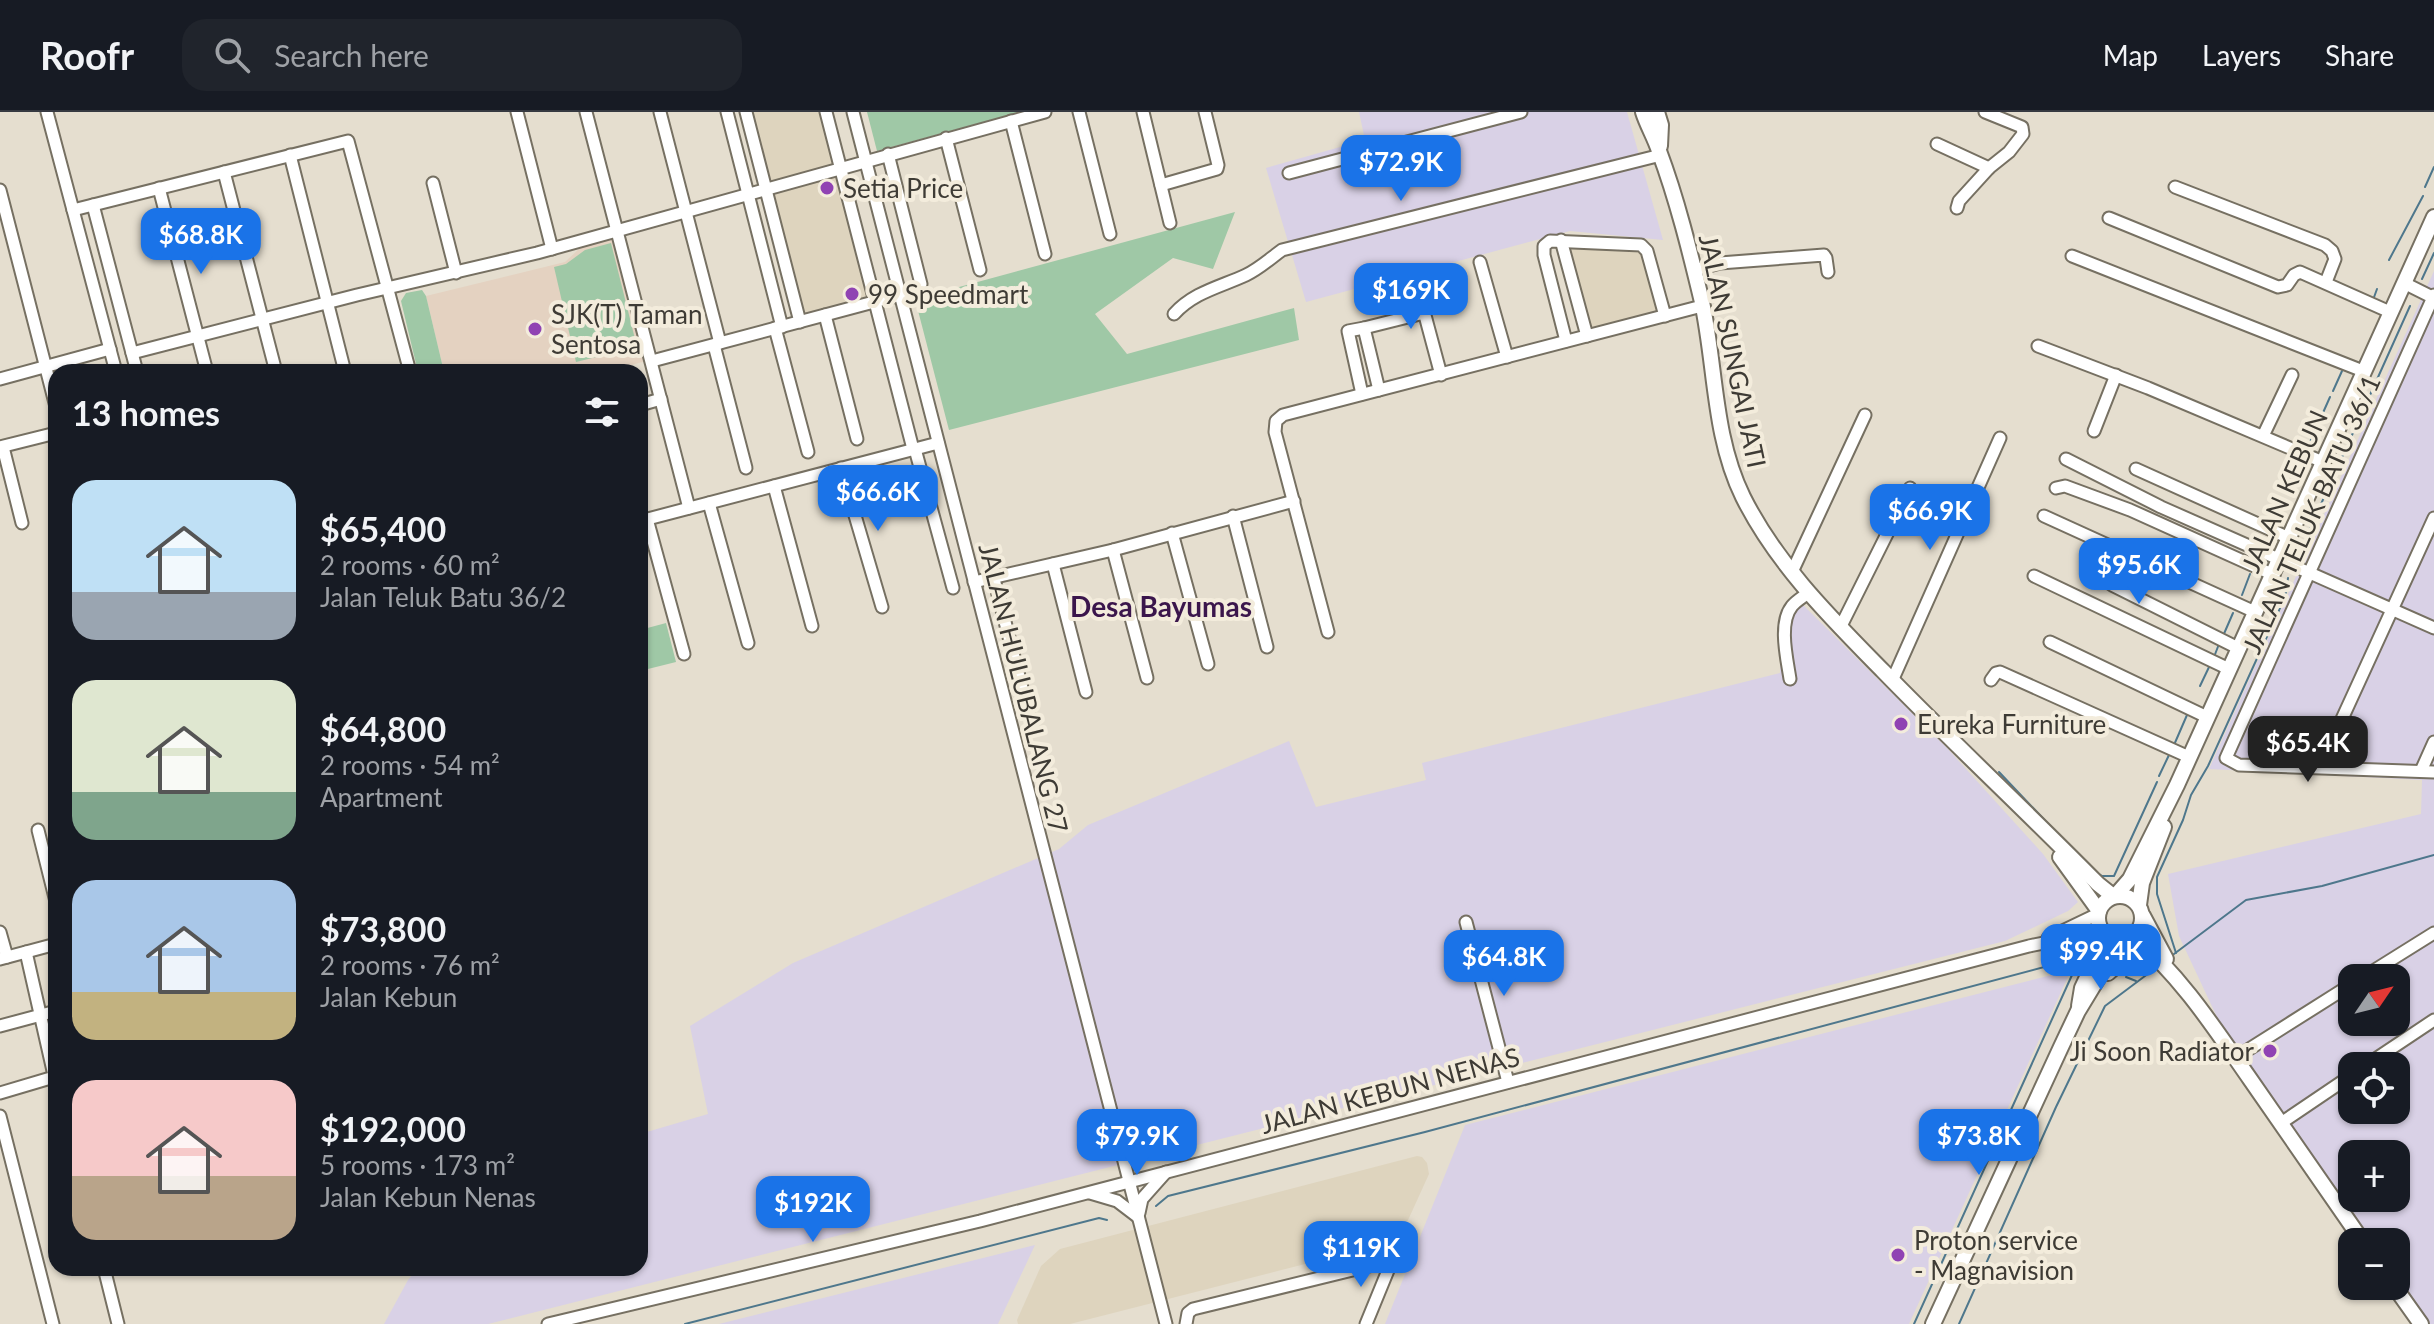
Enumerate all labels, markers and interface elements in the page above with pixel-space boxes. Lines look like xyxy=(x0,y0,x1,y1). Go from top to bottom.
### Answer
search box xyxy=(182,19,742,91)
text: Roofr xyxy=(40,32,134,78)
icon: search xyxy=(210,33,254,77)
text: Search here xyxy=(274,37,429,73)
text: Map xyxy=(2103,38,2158,72)
text: Layers xyxy=(2202,38,2281,72)
text: Share xyxy=(2325,38,2394,72)
pin: $72.9K xyxy=(1336,135,1466,203)
text: $72.9K xyxy=(1359,145,1443,177)
place label: Setia Price xyxy=(843,172,963,204)
marker: Setia Price xyxy=(818,179,836,197)
pin: $68.8K xyxy=(136,208,266,276)
text: $68.8K xyxy=(159,218,243,250)
street label: JALAN SUNGAI JATI xyxy=(1693,231,1773,471)
pin: $169K xyxy=(1355,263,1467,331)
text: $169K xyxy=(1372,273,1450,305)
place label: 99 Speedmart xyxy=(868,278,1029,310)
marker: 99 Speedmart xyxy=(843,285,861,303)
place label: SJK(T) Taman Sentosa xyxy=(551,298,703,360)
marker: SJK(T) Taman Sentosa xyxy=(526,320,544,338)
street label: JALAN TELUK BATU 36/1 xyxy=(2235,370,2387,658)
icon: filters xyxy=(580,390,624,434)
text: 13 homes xyxy=(72,392,220,433)
street label: JALAN KEBUN xyxy=(2234,405,2334,577)
pin: $66.6K xyxy=(813,465,943,533)
text: $66.6K xyxy=(836,475,920,507)
pin: $66.9K xyxy=(1865,484,1995,552)
text: $66.9K xyxy=(1888,494,1972,526)
text: $65,400 xyxy=(320,508,446,549)
icon: home xyxy=(136,512,232,608)
pin: $95.6K xyxy=(2074,538,2204,606)
street label: JALAN HULUBALANG 27 xyxy=(973,540,1075,836)
text: $95.6K xyxy=(2097,548,2181,580)
text: 2 rooms · 60 m² xyxy=(320,549,500,581)
text: Jalan Teluk Batu 36/2 xyxy=(320,581,566,613)
district label: Desa Bayumas xyxy=(1070,589,1252,623)
text: $64,800 xyxy=(320,708,446,749)
place label: Eureka Furniture xyxy=(1917,708,2106,740)
icon: home xyxy=(136,712,232,808)
marker: Eureka Furniture xyxy=(1892,715,1910,733)
pin: $65.4K xyxy=(2243,716,2373,784)
text: $65.4K xyxy=(2266,726,2350,758)
text: 2 rooms · 54 m² xyxy=(320,749,500,781)
text: Apartment xyxy=(320,781,443,813)
text: $73,800 xyxy=(320,908,446,949)
icon: home xyxy=(136,912,232,1008)
pin: $99.4K xyxy=(2036,924,2166,992)
pin: $64.8K xyxy=(1439,930,1569,998)
text: $99.4K xyxy=(2059,934,2143,966)
text: $64.8K xyxy=(1462,940,1546,972)
text: 2 rooms · 76 m² xyxy=(320,949,500,981)
north arrow xyxy=(2338,964,2410,1036)
map controls xyxy=(2338,964,2410,1300)
text: Jalan Kebun xyxy=(320,981,457,1013)
place label: Ji Soon Radiator xyxy=(2070,1035,2255,1067)
street label: JALAN KEBUN NENAS xyxy=(1257,1040,1523,1140)
marker: Ji Soon Radiator xyxy=(2261,1042,2279,1060)
button: locate xyxy=(2338,1052,2410,1124)
text: $192,000 xyxy=(320,1108,466,1149)
pin: $79.9K xyxy=(1072,1109,1202,1177)
pin: $73.8K xyxy=(1914,1109,2044,1177)
icon: home xyxy=(136,1112,232,1208)
text: $79.9K xyxy=(1095,1119,1179,1151)
text: $73.8K xyxy=(1937,1119,2021,1151)
button: + xyxy=(2338,1140,2410,1212)
text: 5 rooms · 173 m² xyxy=(320,1149,515,1181)
pin: $192K xyxy=(757,1176,869,1244)
text: Jalan Kebun Nenas xyxy=(320,1181,536,1213)
text: $192K xyxy=(774,1186,852,1218)
pin: $119K xyxy=(1305,1221,1417,1289)
place label: Proton service - Magnavision xyxy=(1914,1224,2078,1286)
button: − xyxy=(2338,1228,2410,1300)
text: $119K xyxy=(1322,1231,1400,1263)
marker: Proton service - Magnavision xyxy=(1889,1246,1907,1264)

